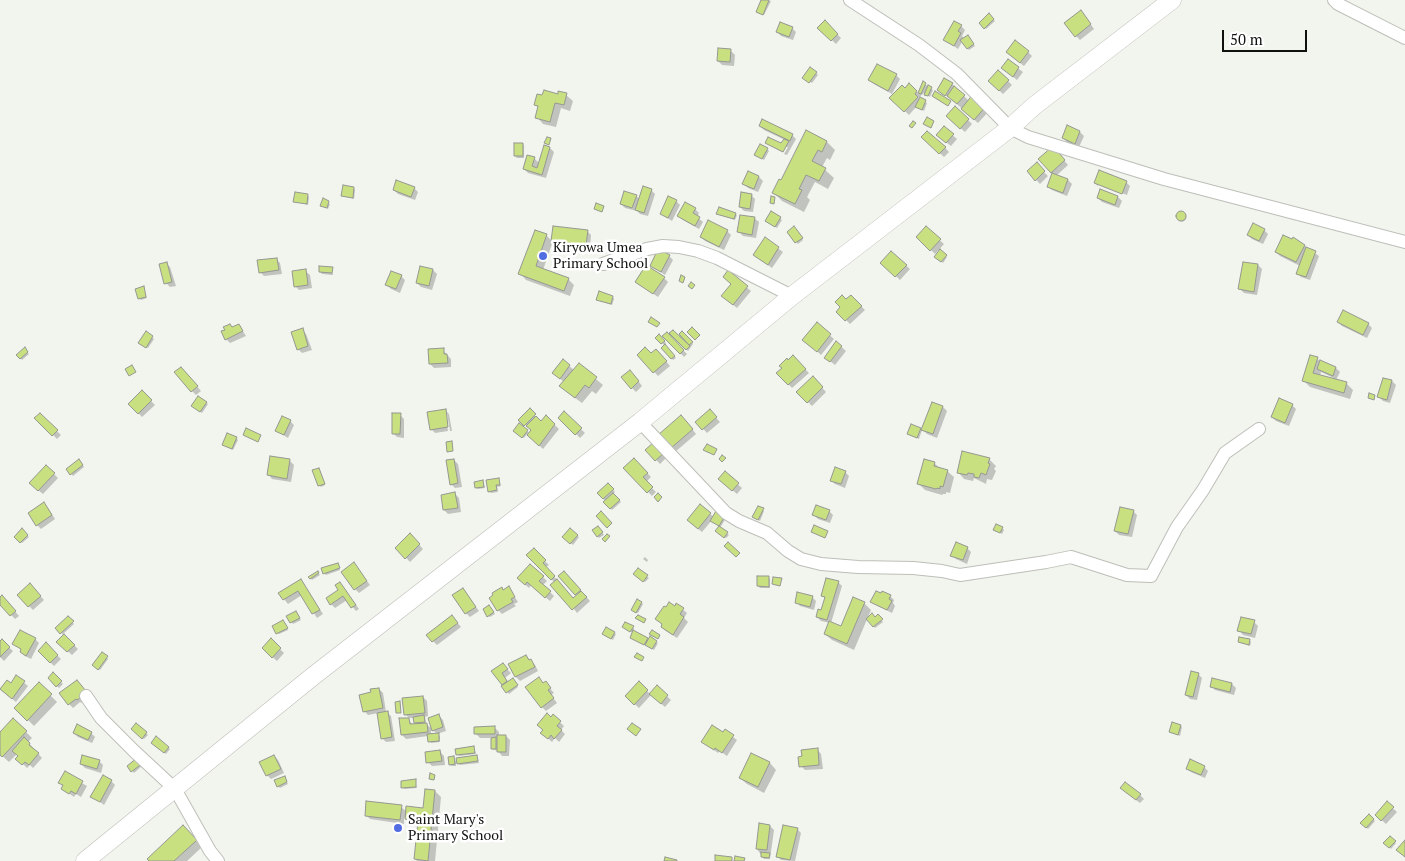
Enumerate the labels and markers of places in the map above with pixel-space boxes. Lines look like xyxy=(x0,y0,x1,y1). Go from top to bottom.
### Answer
place label: Kiryowa Umea Primary School xyxy=(553,240,648,272)
marker: Kiryowa Umea Primary School xyxy=(537,250,549,262)
place label: Saint Mary's Primary School xyxy=(408,812,503,844)
marker: Saint Mary's Primary School xyxy=(392,822,404,834)

